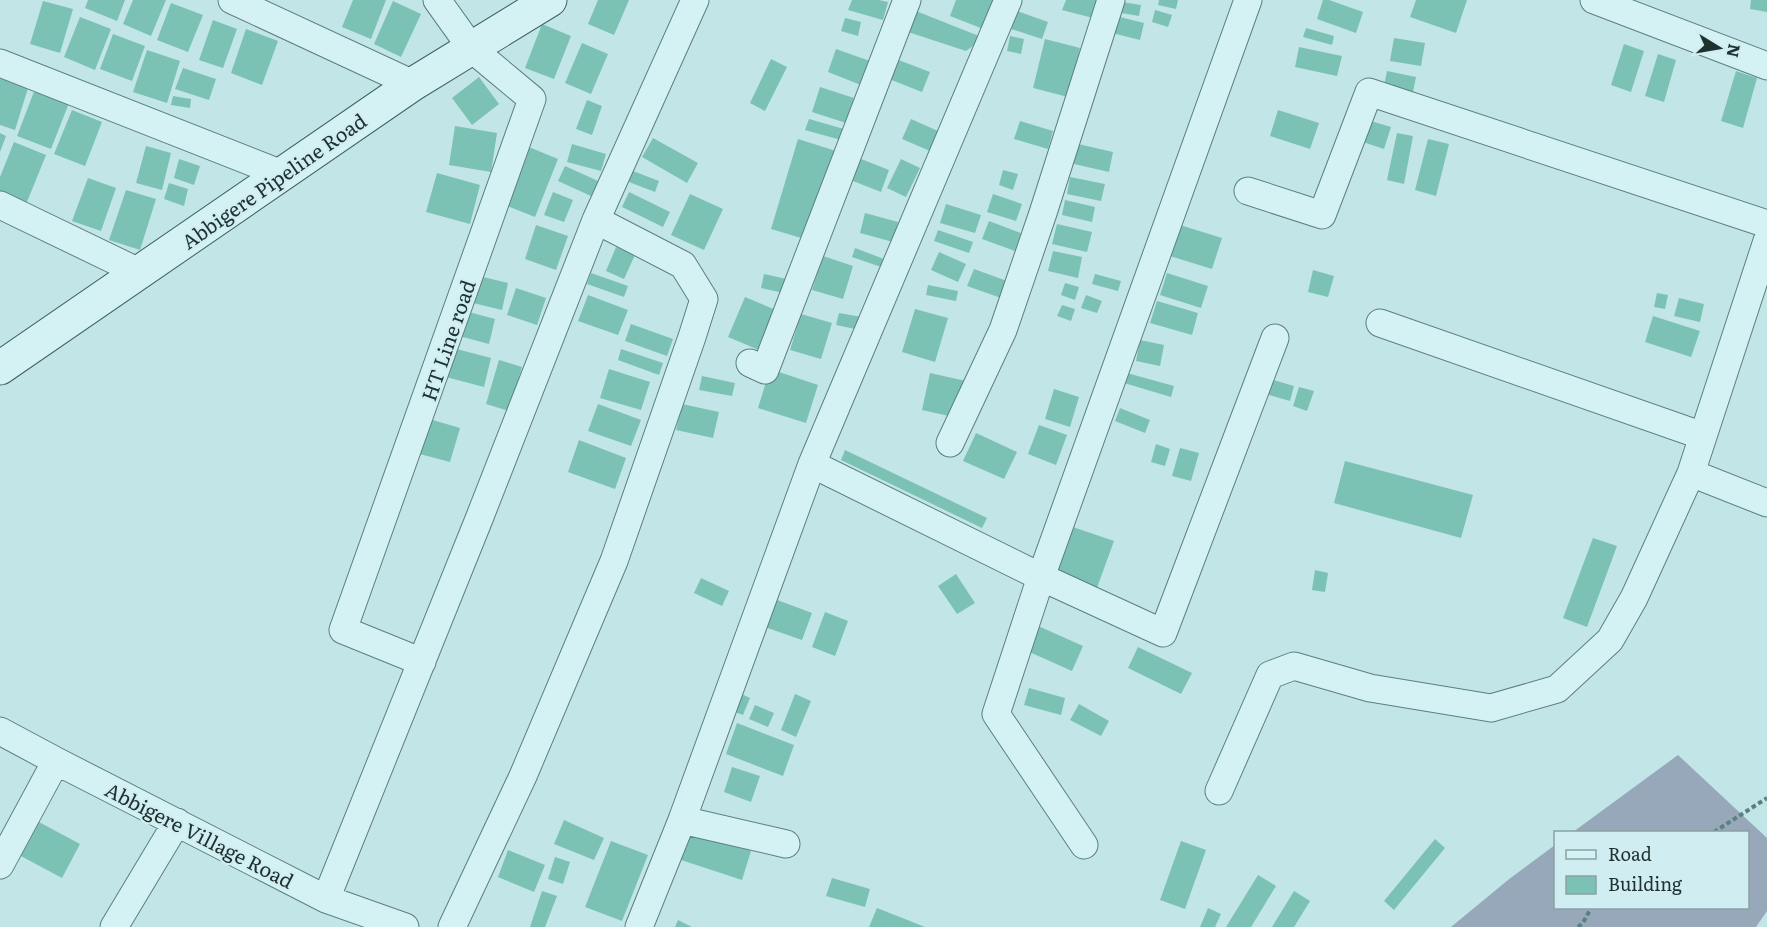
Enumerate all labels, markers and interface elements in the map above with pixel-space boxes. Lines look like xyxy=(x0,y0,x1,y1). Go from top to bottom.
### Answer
north arrow xyxy=(1689,18,1749,78)
text: N xyxy=(1722,42,1748,60)
street label: Abbigere Pipeline Road xyxy=(174,105,372,255)
street label: HT Line road xyxy=(412,275,482,405)
street label: Abbigere Village Road xyxy=(100,773,300,895)
legend xyxy=(1554,831,1749,909)
text: Road xyxy=(1608,840,1652,867)
text: Building xyxy=(1608,870,1683,897)

